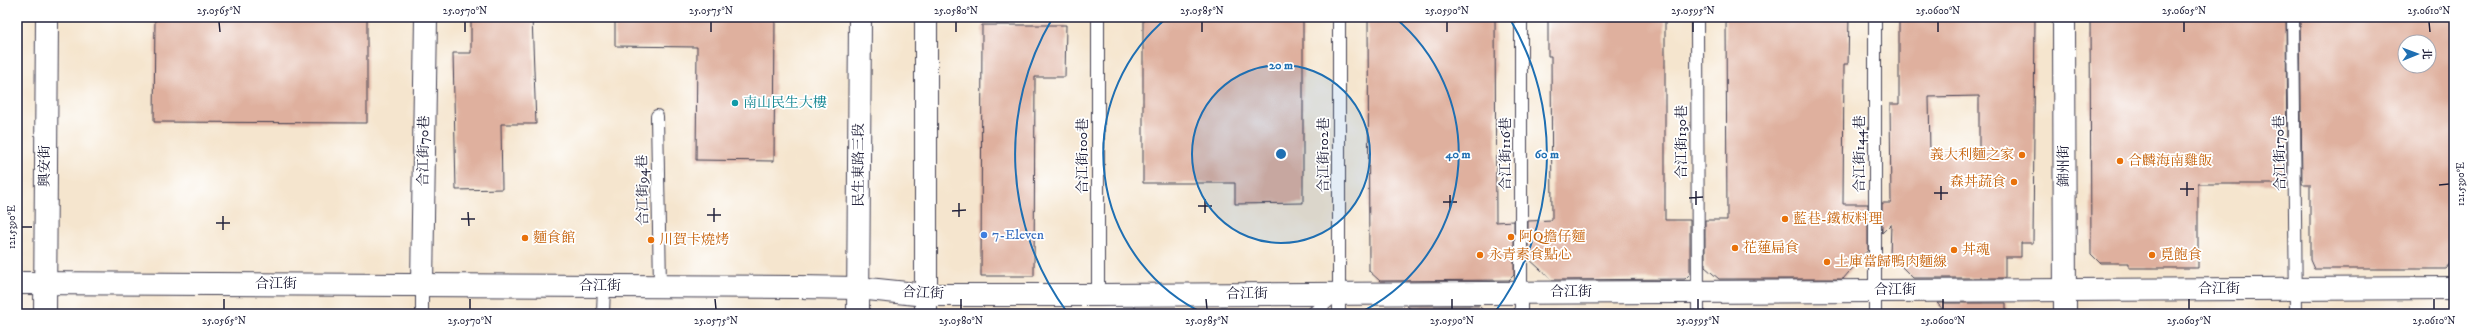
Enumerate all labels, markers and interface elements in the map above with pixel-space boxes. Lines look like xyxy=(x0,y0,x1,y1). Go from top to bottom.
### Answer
text: 25.0565°N xyxy=(197,5,241,17)
text: 25.0570°N xyxy=(443,5,487,17)
text: 25.0575°N xyxy=(689,5,733,17)
text: 25.0580°N xyxy=(934,5,978,17)
text: 25.0585°N xyxy=(1180,5,1224,17)
text: 25.0590°N xyxy=(1425,5,1469,17)
text: 25.0595°N xyxy=(1671,5,1715,17)
text: 25.0600°N xyxy=(1916,5,1960,17)
text: 25.0605°N xyxy=(2162,5,2206,17)
text: 25.0610°N xyxy=(2408,5,2450,17)
north arrow xyxy=(2397,34,2437,74)
text: 北 xyxy=(2419,48,2433,59)
text: 20 m xyxy=(1269,58,1293,73)
place label: 南山民生大樓 xyxy=(743,94,827,112)
marker: 南山民生大樓 xyxy=(730,98,740,108)
street label: 合江街130巷 xyxy=(1673,105,1691,179)
street label: 合江街70巷 xyxy=(414,115,434,187)
street label: 合江街144巷 xyxy=(1851,115,1869,193)
street label: 合江街170巷 xyxy=(2270,115,2290,191)
street label: 合江街102巷 xyxy=(1315,117,1333,193)
street label: 合江街116巷 xyxy=(1497,117,1515,191)
street label: 合江街100巷 xyxy=(1074,118,1092,194)
street label: 民生東路三段 xyxy=(850,123,868,207)
street label: 興安街 xyxy=(36,145,54,187)
street label: 錦州街 xyxy=(2055,145,2073,187)
place label: 義大利麵之家 xyxy=(1930,146,2014,164)
centre of rings xyxy=(1274,147,1288,161)
text: 40 m xyxy=(1445,147,1470,162)
text: 60 m xyxy=(1535,147,1559,162)
marker: 義大利麵之家 xyxy=(2017,150,2027,160)
place label: 合麟海南雞飯 xyxy=(2128,152,2212,170)
street label: 合江街94巷 xyxy=(633,154,653,226)
marker: 合麟海南雞飯 xyxy=(2115,156,2125,166)
text: 121.5390°E xyxy=(2455,162,2467,206)
place label: 森丼蔬食 xyxy=(1950,173,2006,191)
marker: 森丼蔬食 xyxy=(2009,177,2019,187)
text: 121.5390°E xyxy=(6,205,18,249)
place label: 藍巷-鐵板料理 xyxy=(1793,210,1883,228)
marker: 藍巷-鐵板料理 xyxy=(1780,214,1790,224)
place label: 7-Eleven xyxy=(992,226,1045,244)
place label: 阿Q擔仔麵 xyxy=(1519,228,1585,246)
place label: 麵食館 xyxy=(533,229,575,247)
marker: 7-Eleven xyxy=(979,230,989,240)
place label: 川賀卡燒烤 xyxy=(659,231,729,249)
marker: 阿Q擔仔麵 xyxy=(1506,232,1516,242)
marker: 麵食館 xyxy=(520,233,530,243)
marker: 川賀卡燒烤 xyxy=(646,235,656,245)
place label: 花蓮扁食 xyxy=(1743,239,1799,257)
place label: 丼魂 xyxy=(1962,241,1990,259)
marker: 花蓮扁食 xyxy=(1730,243,1740,253)
marker: 丼魂 xyxy=(1949,245,1959,255)
place label: 永青素食點心 xyxy=(1488,246,1572,264)
place label: 覓飽食 xyxy=(2160,246,2202,264)
marker: 永青素食點心 xyxy=(1475,250,1485,260)
marker: 覓飽食 xyxy=(2147,250,2157,260)
place label: 土庫當歸鴨肉麵線 xyxy=(1835,253,1947,271)
marker: 土庫當歸鴨肉麵線 xyxy=(1822,257,1832,267)
street label: 合江街 xyxy=(255,275,297,293)
street label: 合江街 xyxy=(579,277,621,295)
street label: 合江街 xyxy=(2198,280,2240,298)
street label: 合江街 xyxy=(1874,281,1916,299)
street label: 合江街 xyxy=(902,283,944,303)
street label: 合江街 xyxy=(1550,283,1592,301)
street label: 合江街 xyxy=(1226,285,1268,303)
text: 25.0565°N xyxy=(202,315,246,327)
text: 25.0570°N xyxy=(448,315,492,327)
text: 25.0575°N xyxy=(694,315,738,327)
text: 25.0580°N xyxy=(939,315,983,327)
text: 25.0585°N xyxy=(1185,315,1229,327)
text: 25.0590°N xyxy=(1430,315,1474,327)
text: 25.0595°N xyxy=(1676,315,1720,327)
text: 25.0600°N xyxy=(1921,315,1965,327)
text: 25.0605°N xyxy=(2167,315,2211,327)
text: 25.0610°N xyxy=(2413,315,2455,327)

